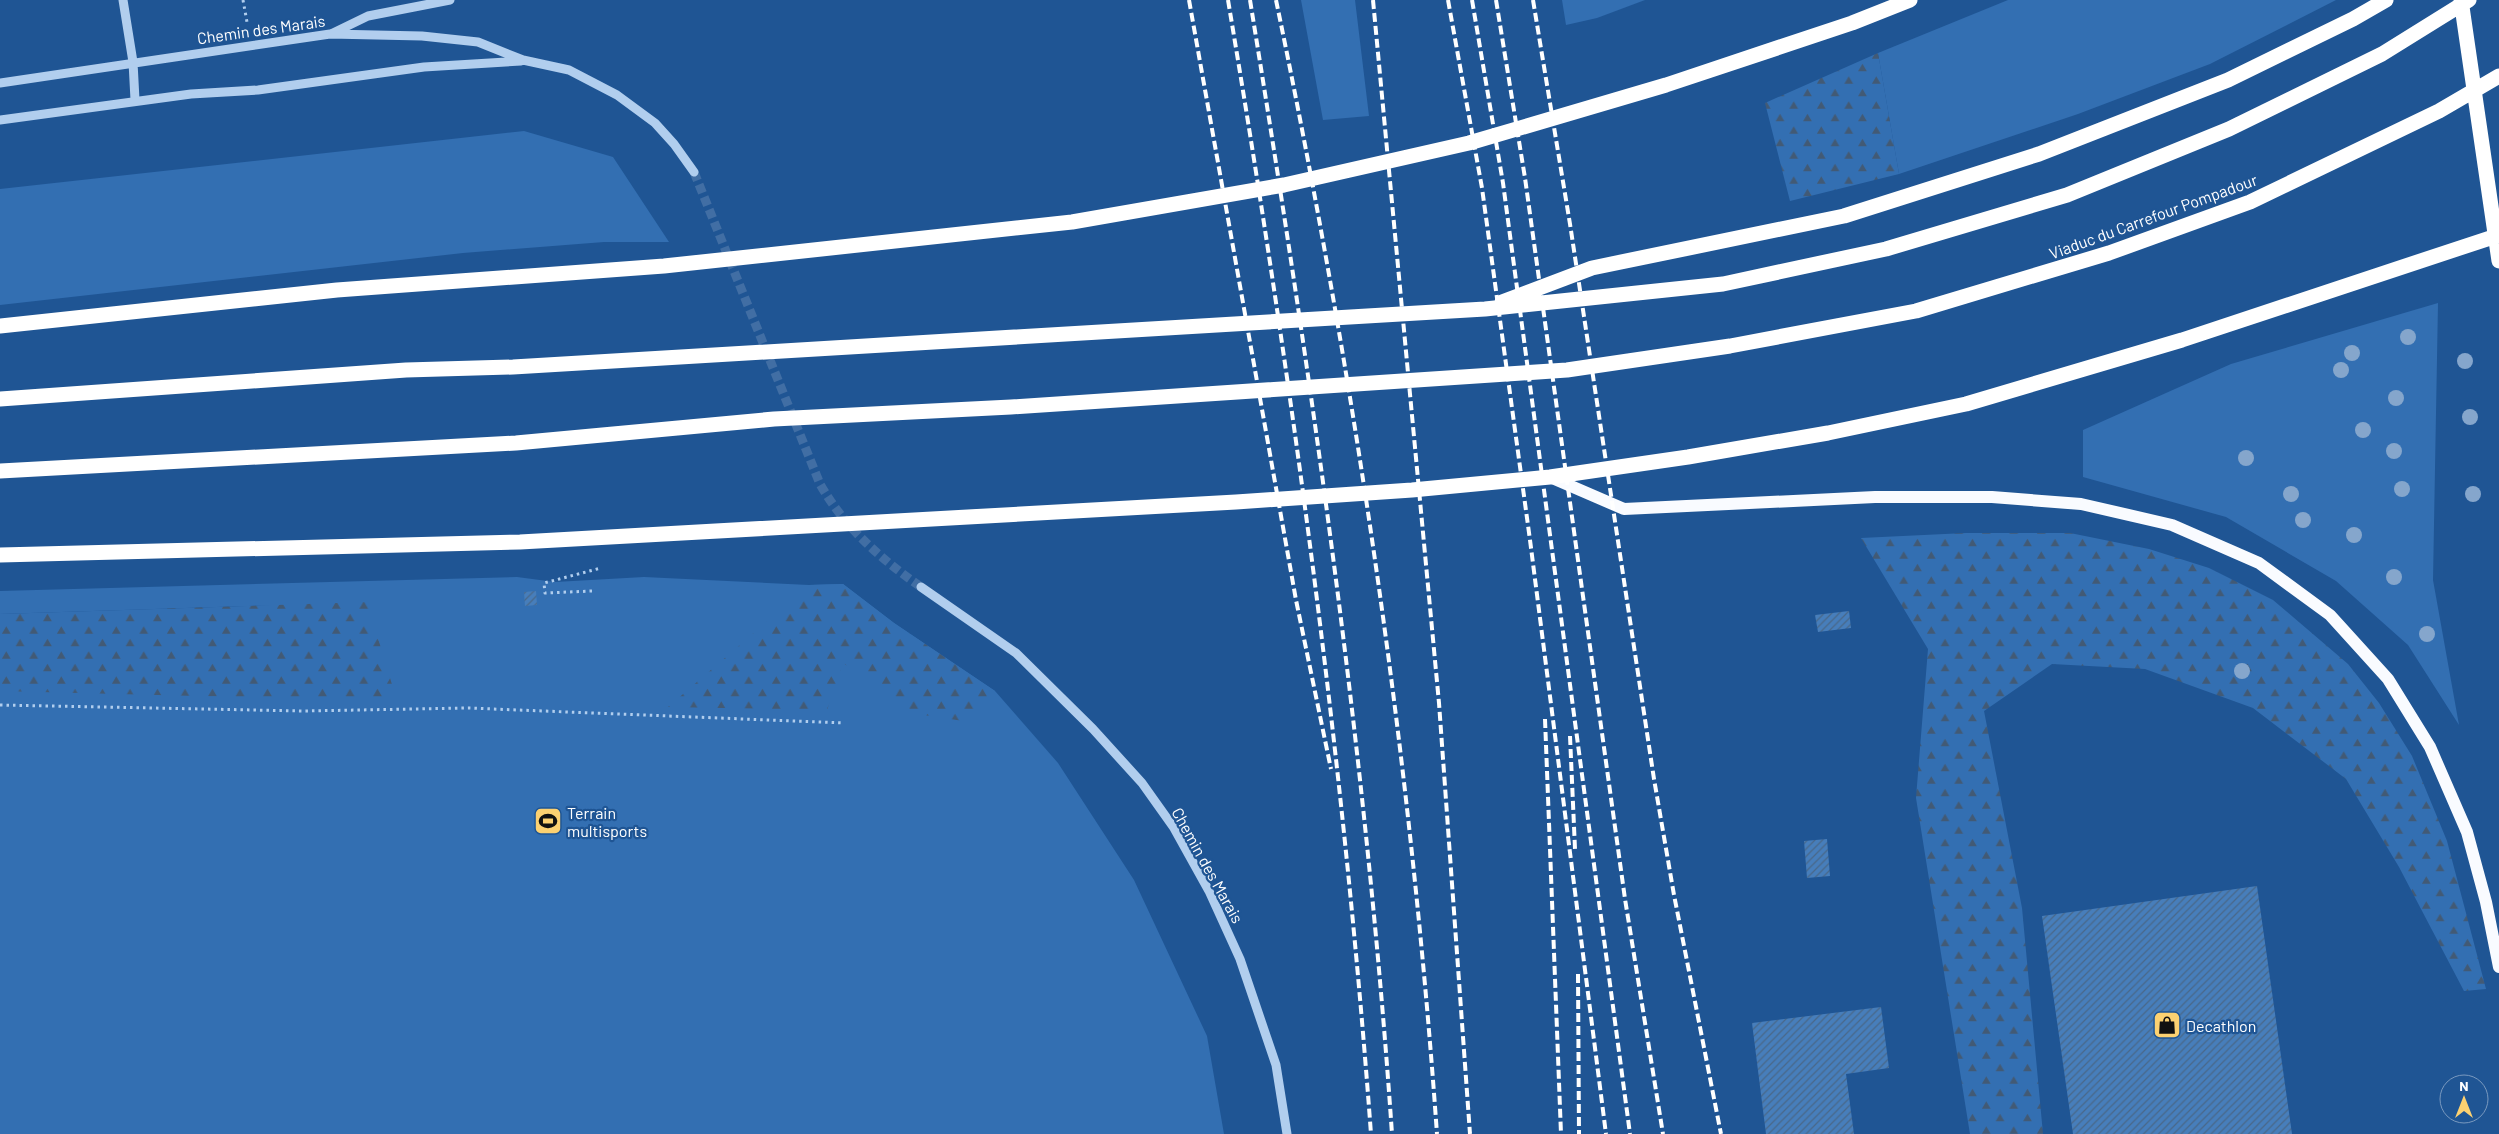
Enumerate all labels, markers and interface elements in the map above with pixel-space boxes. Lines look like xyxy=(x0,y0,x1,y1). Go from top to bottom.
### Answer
street label: Chemin des Marais xyxy=(196,11,326,47)
street label: Viaduc du Carrefour Pompadour xyxy=(2046,169,2260,263)
place label: Terrain multisports xyxy=(567,803,647,840)
street label: Chemin des Marais xyxy=(1168,804,1248,926)
sports icon: Terrain multisports xyxy=(533,806,563,836)
shop icon: Decathlon xyxy=(2152,1010,2182,1040)
place label: Decathlon xyxy=(2186,1016,2256,1035)
north arrow xyxy=(2439,1074,2489,1124)
text: N xyxy=(2459,1077,2469,1094)

